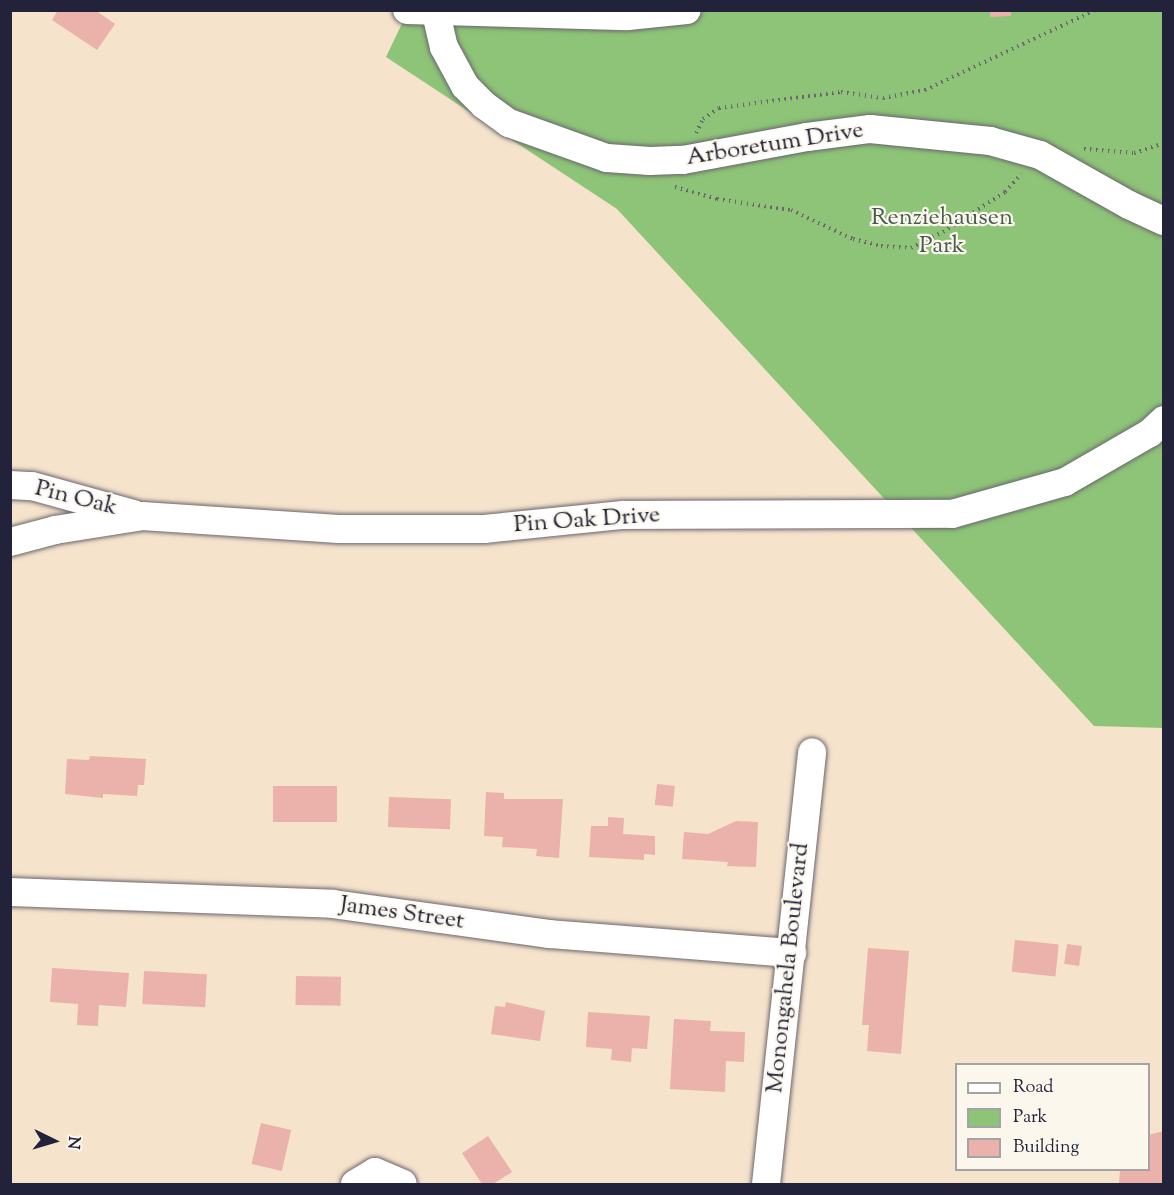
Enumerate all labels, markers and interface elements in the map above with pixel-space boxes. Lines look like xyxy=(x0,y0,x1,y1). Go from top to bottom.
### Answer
street label: Arboretum Drive xyxy=(684,117,866,173)
park label: Renziehausen Park xyxy=(871,205,1013,261)
street label: Pin Oak xyxy=(32,475,120,523)
street label: Pin Oak Drive xyxy=(513,502,661,540)
street label: Monongahela Boulevard xyxy=(762,841,816,1095)
street label: James Street xyxy=(338,891,466,937)
legend xyxy=(955,1063,1150,1171)
text: Road xyxy=(1013,1075,1053,1101)
text: Park xyxy=(1013,1105,1047,1131)
north arrow xyxy=(24,1111,84,1171)
text: N xyxy=(60,1135,84,1150)
text: Building xyxy=(1013,1135,1079,1161)

